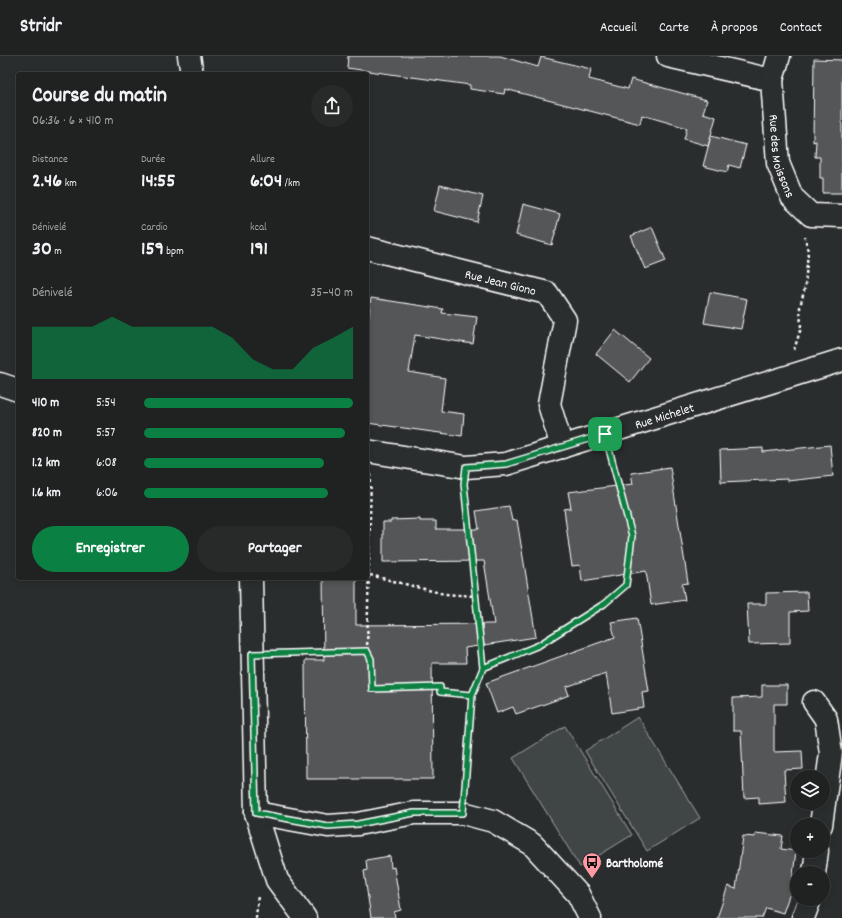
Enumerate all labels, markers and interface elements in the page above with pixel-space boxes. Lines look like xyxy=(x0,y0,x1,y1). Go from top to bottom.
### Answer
text: Stridr xyxy=(20,14,62,41)
text: Accueil xyxy=(600,18,637,38)
text: Carte xyxy=(659,18,689,38)
text: À propos xyxy=(711,18,758,38)
text: Contact xyxy=(780,18,822,38)
text: Course du matin xyxy=(32,81,167,112)
button: share xyxy=(311,85,353,127)
text: 06:36 · 6 × 410 m xyxy=(32,112,113,131)
street label: Rue des Moissons xyxy=(763,114,798,201)
text: Distance xyxy=(32,152,68,168)
text: Durée xyxy=(141,152,165,168)
text: Allure xyxy=(250,152,275,168)
text: 2.46 xyxy=(32,168,62,196)
text: 14:55 xyxy=(141,168,176,196)
text: 6:04 xyxy=(250,168,282,196)
text: km xyxy=(62,176,77,192)
text: /km xyxy=(282,176,300,192)
text: Dénivelé xyxy=(32,220,66,236)
text: Cardio xyxy=(141,220,168,236)
text: kcal xyxy=(250,220,267,236)
text: 30 xyxy=(32,236,52,264)
text: 159 xyxy=(141,236,164,264)
text: 191 xyxy=(250,236,268,264)
text: m xyxy=(52,244,62,260)
text: bpm xyxy=(164,244,184,260)
street label: Rue Jean Giono xyxy=(463,266,538,302)
text: Dénivelé xyxy=(32,284,73,303)
text: 35–40 m xyxy=(310,284,353,303)
text: 410 m xyxy=(32,394,59,413)
text: 5:54 xyxy=(96,394,116,413)
street label: Rue Michelet xyxy=(633,399,697,436)
pin xyxy=(588,417,622,451)
icon: arrive xyxy=(594,423,616,445)
text: 820 m xyxy=(32,424,62,443)
text: 5:57 xyxy=(96,424,115,443)
text: 1.2 km xyxy=(32,454,60,473)
text: 6:08 xyxy=(96,454,117,473)
text: 1.6 km xyxy=(32,484,61,503)
text: 6:06 xyxy=(96,484,118,503)
button: Enregistrer xyxy=(32,526,189,572)
button: Partager xyxy=(197,526,353,572)
map controls xyxy=(790,770,830,906)
button: layers xyxy=(790,770,830,810)
button: + xyxy=(790,818,830,858)
bus stop icon: Bartholomé xyxy=(581,851,603,879)
place label: Bartholomé xyxy=(606,855,663,874)
button: − xyxy=(790,866,830,906)

